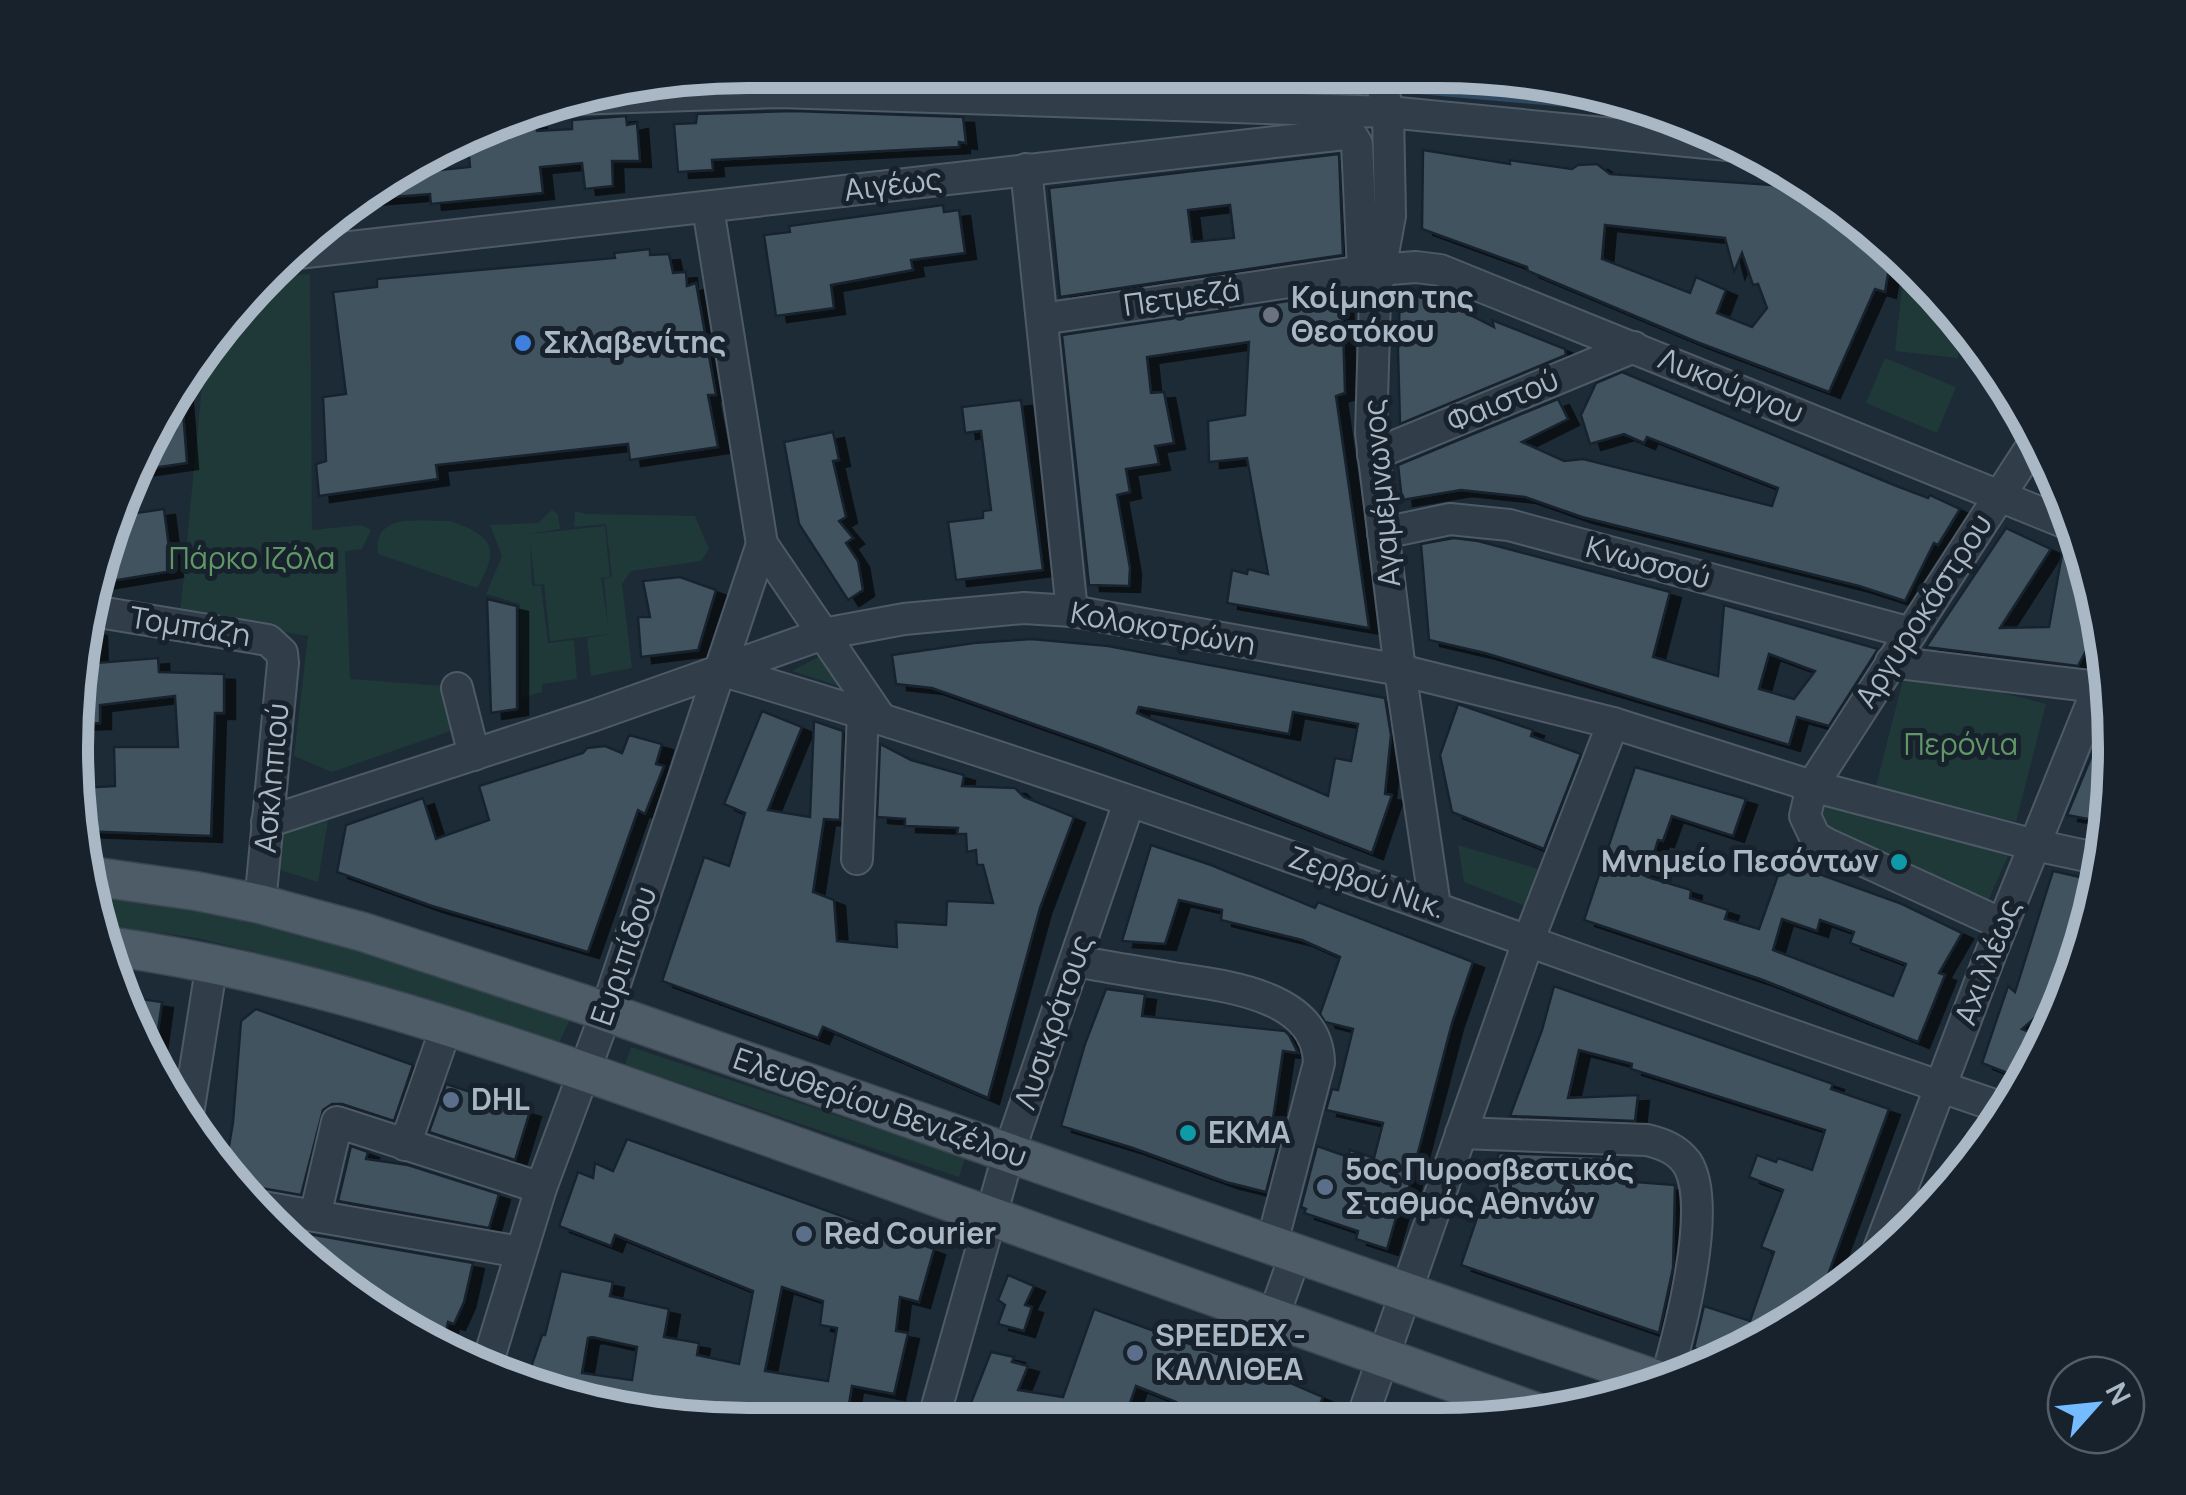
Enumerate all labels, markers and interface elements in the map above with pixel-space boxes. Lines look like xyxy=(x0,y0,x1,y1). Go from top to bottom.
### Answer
street label: Αιγέως xyxy=(842,157,944,210)
street label: Πετμεζά xyxy=(1121,268,1243,325)
place label: Κοίμηση της Θεοτόκου xyxy=(1291,276,1474,351)
marker: Κοίμηση της Θεοτόκου xyxy=(1260,304,1282,326)
place label: Σκλαβενίτης xyxy=(543,321,726,362)
marker: Σκλαβενίτης xyxy=(512,332,534,354)
street label: Λυκούργου xyxy=(1653,337,1810,432)
street label: Φαιστού xyxy=(1441,358,1564,441)
street label: Αγαμέμνωνος xyxy=(1352,397,1409,589)
street label: Αργυροκάστρου xyxy=(1845,505,2001,715)
street label: Κνωσσού xyxy=(1582,525,1715,598)
park label: Πάρκο Ιζόλα xyxy=(169,537,335,578)
street label: Κολοκοτρώνη xyxy=(1068,591,1259,664)
street label: Τομπάζη xyxy=(127,596,253,655)
street label: Ασκληπιού xyxy=(244,701,297,855)
park label: Περόνια xyxy=(1904,723,2018,764)
street label: Ζερβού Νικ. xyxy=(1284,836,1451,928)
place label: Μνημείο Πεσόντων xyxy=(1601,840,1879,881)
marker: Μνημείο Πεσόντων xyxy=(1888,851,1910,873)
street label: Ευριπίδου xyxy=(580,880,665,1031)
street label: Αχιλλέως xyxy=(1944,893,2029,1030)
street label: Λυσικράτους xyxy=(1004,929,1102,1114)
street label: Ελευθερίου Βενιζέλου xyxy=(728,1037,1033,1176)
place label: DHL xyxy=(471,1078,530,1119)
marker: DHL xyxy=(440,1089,462,1111)
place label: ΕΚΜΑ xyxy=(1208,1111,1291,1152)
marker: ΕΚΜΑ xyxy=(1177,1122,1199,1144)
place label: 5ος Πυροσβεστικός Σταθμός Αθηνών xyxy=(1345,1148,1634,1223)
marker: 5ος Πυροσβεστικός Σταθμός Αθηνών xyxy=(1314,1176,1336,1198)
place label: Red Courier xyxy=(824,1212,996,1253)
marker: Red Courier xyxy=(793,1223,815,1245)
place label: SPEEDEX - ΚΑΛΛΙΘΕΑ xyxy=(1155,1314,1306,1389)
marker: SPEEDEX - ΚΑΛΛΙΘΕΑ xyxy=(1124,1342,1146,1364)
north arrow xyxy=(2046,1355,2146,1455)
text: N xyxy=(2098,1376,2141,1411)

